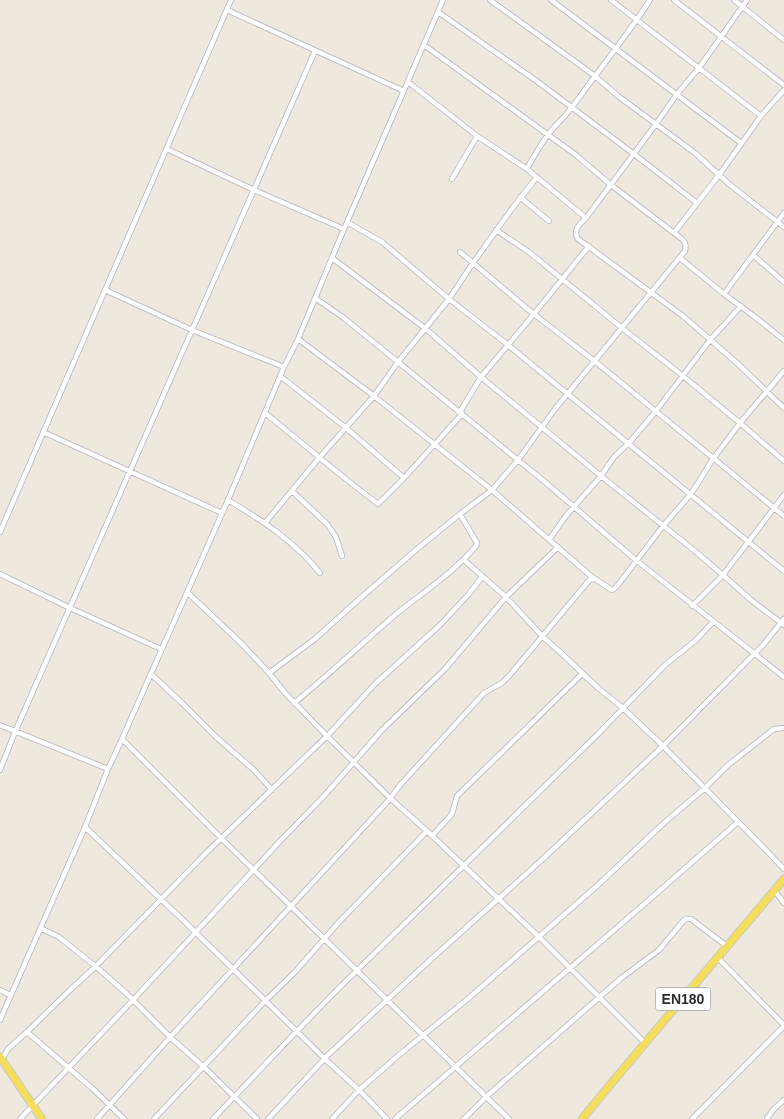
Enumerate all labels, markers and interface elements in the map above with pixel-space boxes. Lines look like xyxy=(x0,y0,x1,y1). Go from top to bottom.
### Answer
road number: EN180 xyxy=(656,988,710,1011)

